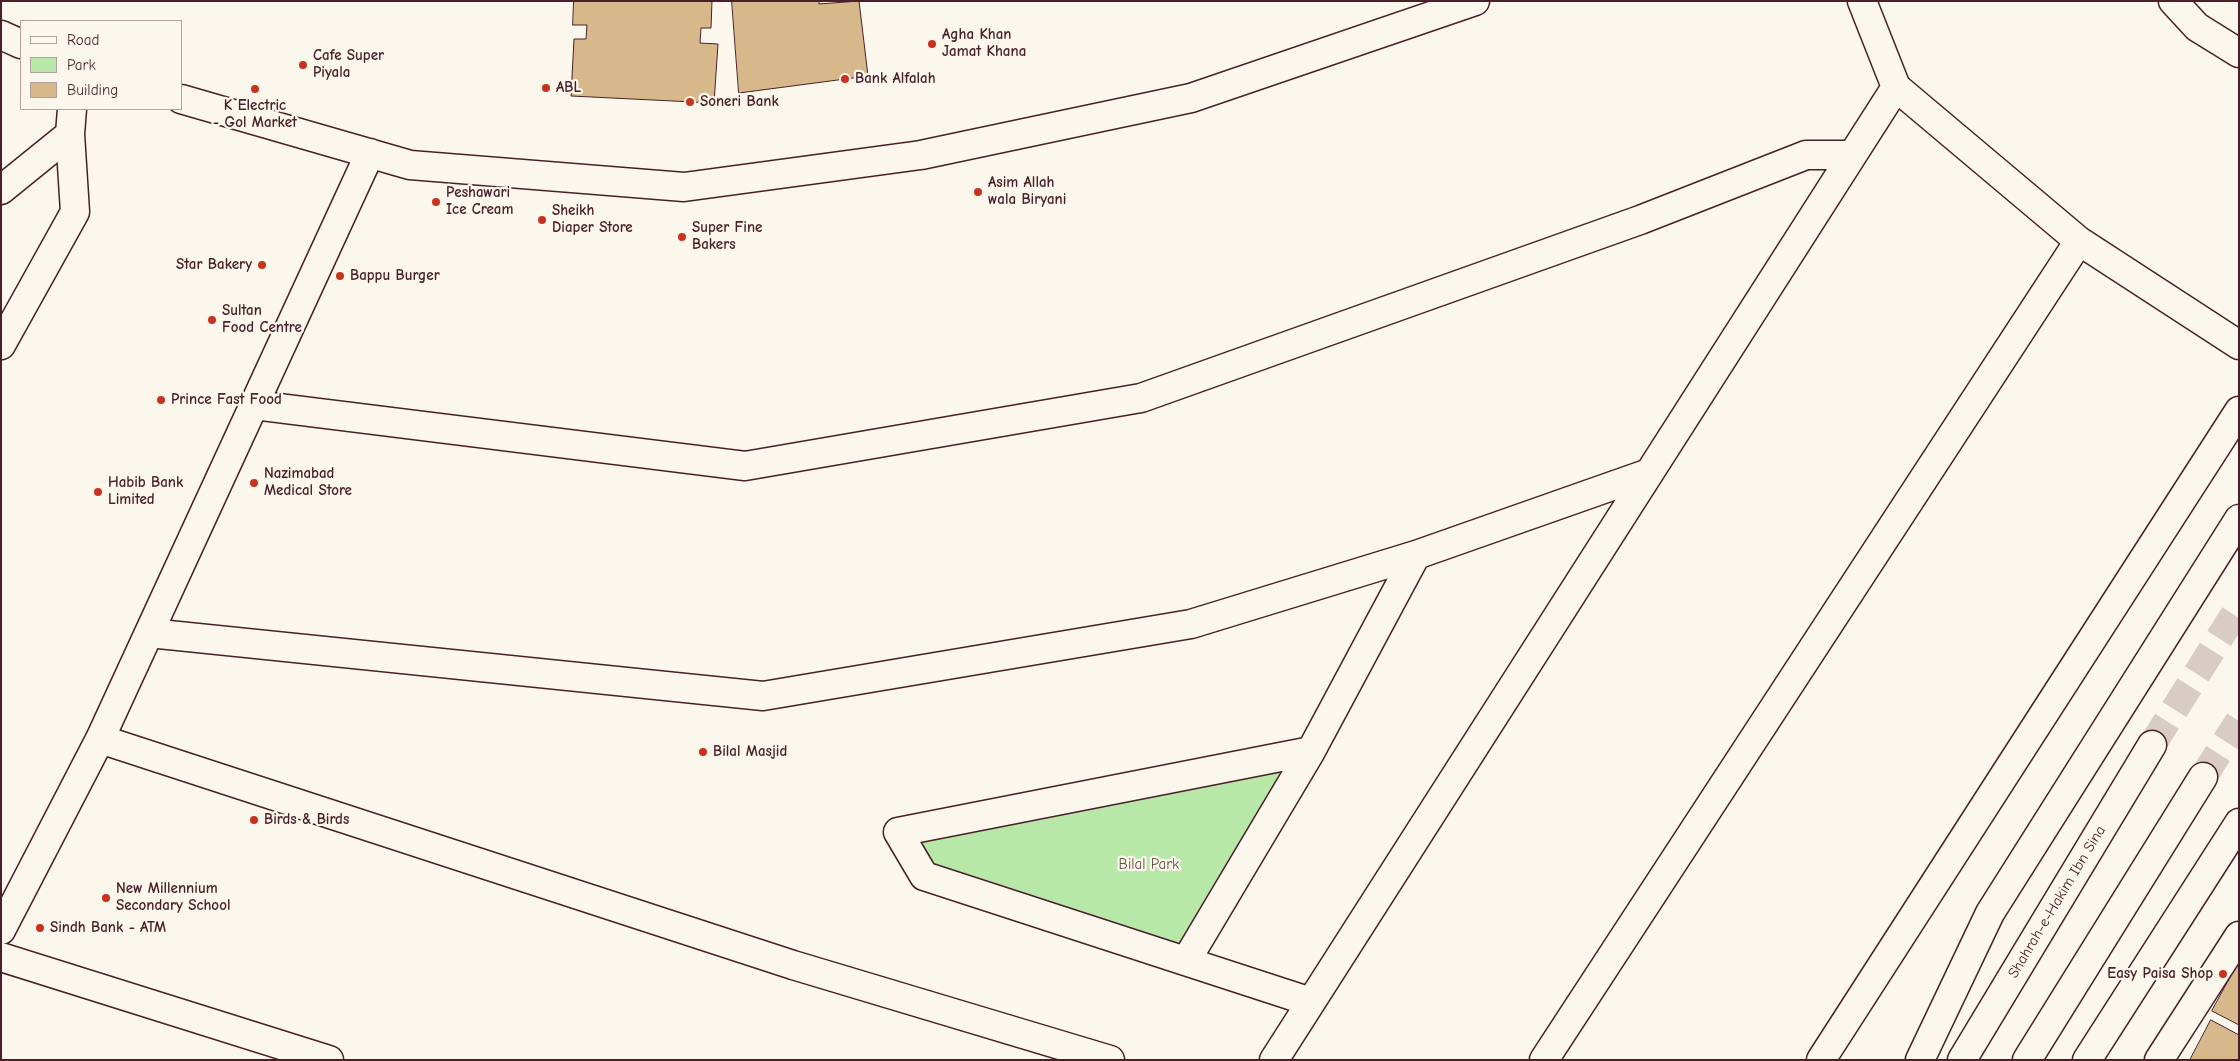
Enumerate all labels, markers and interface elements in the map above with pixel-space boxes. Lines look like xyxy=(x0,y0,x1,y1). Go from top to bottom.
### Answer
legend xyxy=(20,20,182,110)
place label: Agha Khan Jamat Khana xyxy=(942,26,1026,61)
text: Road xyxy=(67,31,99,49)
marker: Agha Khan Jamat Khana xyxy=(926,38,938,50)
place label: Cafe Super Piyala xyxy=(313,47,384,82)
text: Park xyxy=(67,56,96,74)
marker: Cafe Super Piyala xyxy=(297,59,309,71)
place label: Bank Alfalah xyxy=(855,70,936,88)
marker: Bank Alfalah xyxy=(839,73,851,85)
place label: ABL xyxy=(556,79,581,97)
text: Building xyxy=(67,81,118,99)
marker: ABL xyxy=(540,82,552,94)
marker: K Electric - Gol Market xyxy=(249,83,261,95)
place label: Soneri Bank xyxy=(700,93,779,111)
marker: Soneri Bank xyxy=(684,96,696,108)
place label: K Electric - Gol Market xyxy=(213,97,297,132)
place label: Asim Allah wala Biryani xyxy=(988,174,1066,209)
place label: Peshawari Ice Cream xyxy=(446,184,513,219)
marker: Asim Allah wala Biryani xyxy=(972,186,984,198)
marker: Peshawari Ice Cream xyxy=(430,196,442,208)
place label: Sheikh Diaper Store xyxy=(552,202,633,237)
marker: Sheikh Diaper Store xyxy=(536,214,548,226)
place label: Super Fine Bakers xyxy=(692,219,762,254)
marker: Super Fine Bakers xyxy=(676,231,688,243)
place label: Star Bakery xyxy=(176,256,252,274)
marker: Star Bakery xyxy=(256,259,268,271)
place label: Bappu Burger xyxy=(350,267,440,285)
marker: Bappu Burger xyxy=(334,270,346,282)
place label: Sultan Food Centre xyxy=(222,302,302,337)
marker: Sultan Food Centre xyxy=(206,314,218,326)
place label: Prince Fast Food xyxy=(171,391,282,409)
marker: Prince Fast Food xyxy=(155,394,167,406)
place label: Nazimabad Medical Store xyxy=(264,465,352,500)
place label: Habib Bank Limited xyxy=(108,474,183,509)
marker: Nazimabad Medical Store xyxy=(248,477,260,489)
marker: Habib Bank Limited xyxy=(92,486,104,498)
place label: Bilal Masjid xyxy=(713,743,787,761)
marker: Bilal Masjid xyxy=(697,746,709,758)
place label: Birds & Birds xyxy=(264,811,349,829)
marker: Birds & Birds xyxy=(248,814,260,826)
street label: Shahrah-e-Hakim Ibn Sina xyxy=(2004,822,2110,982)
park label: Bilal Park xyxy=(1119,856,1179,874)
place label: New Millennium Secondary School xyxy=(116,880,230,915)
marker: New Millennium Secondary School xyxy=(100,892,112,904)
place label: Sindh Bank - ATM xyxy=(50,919,166,937)
marker: Sindh Bank - ATM xyxy=(34,922,46,934)
place label: Easy Paisa Shop xyxy=(2107,965,2213,983)
marker: Easy Paisa Shop xyxy=(2217,968,2229,980)

